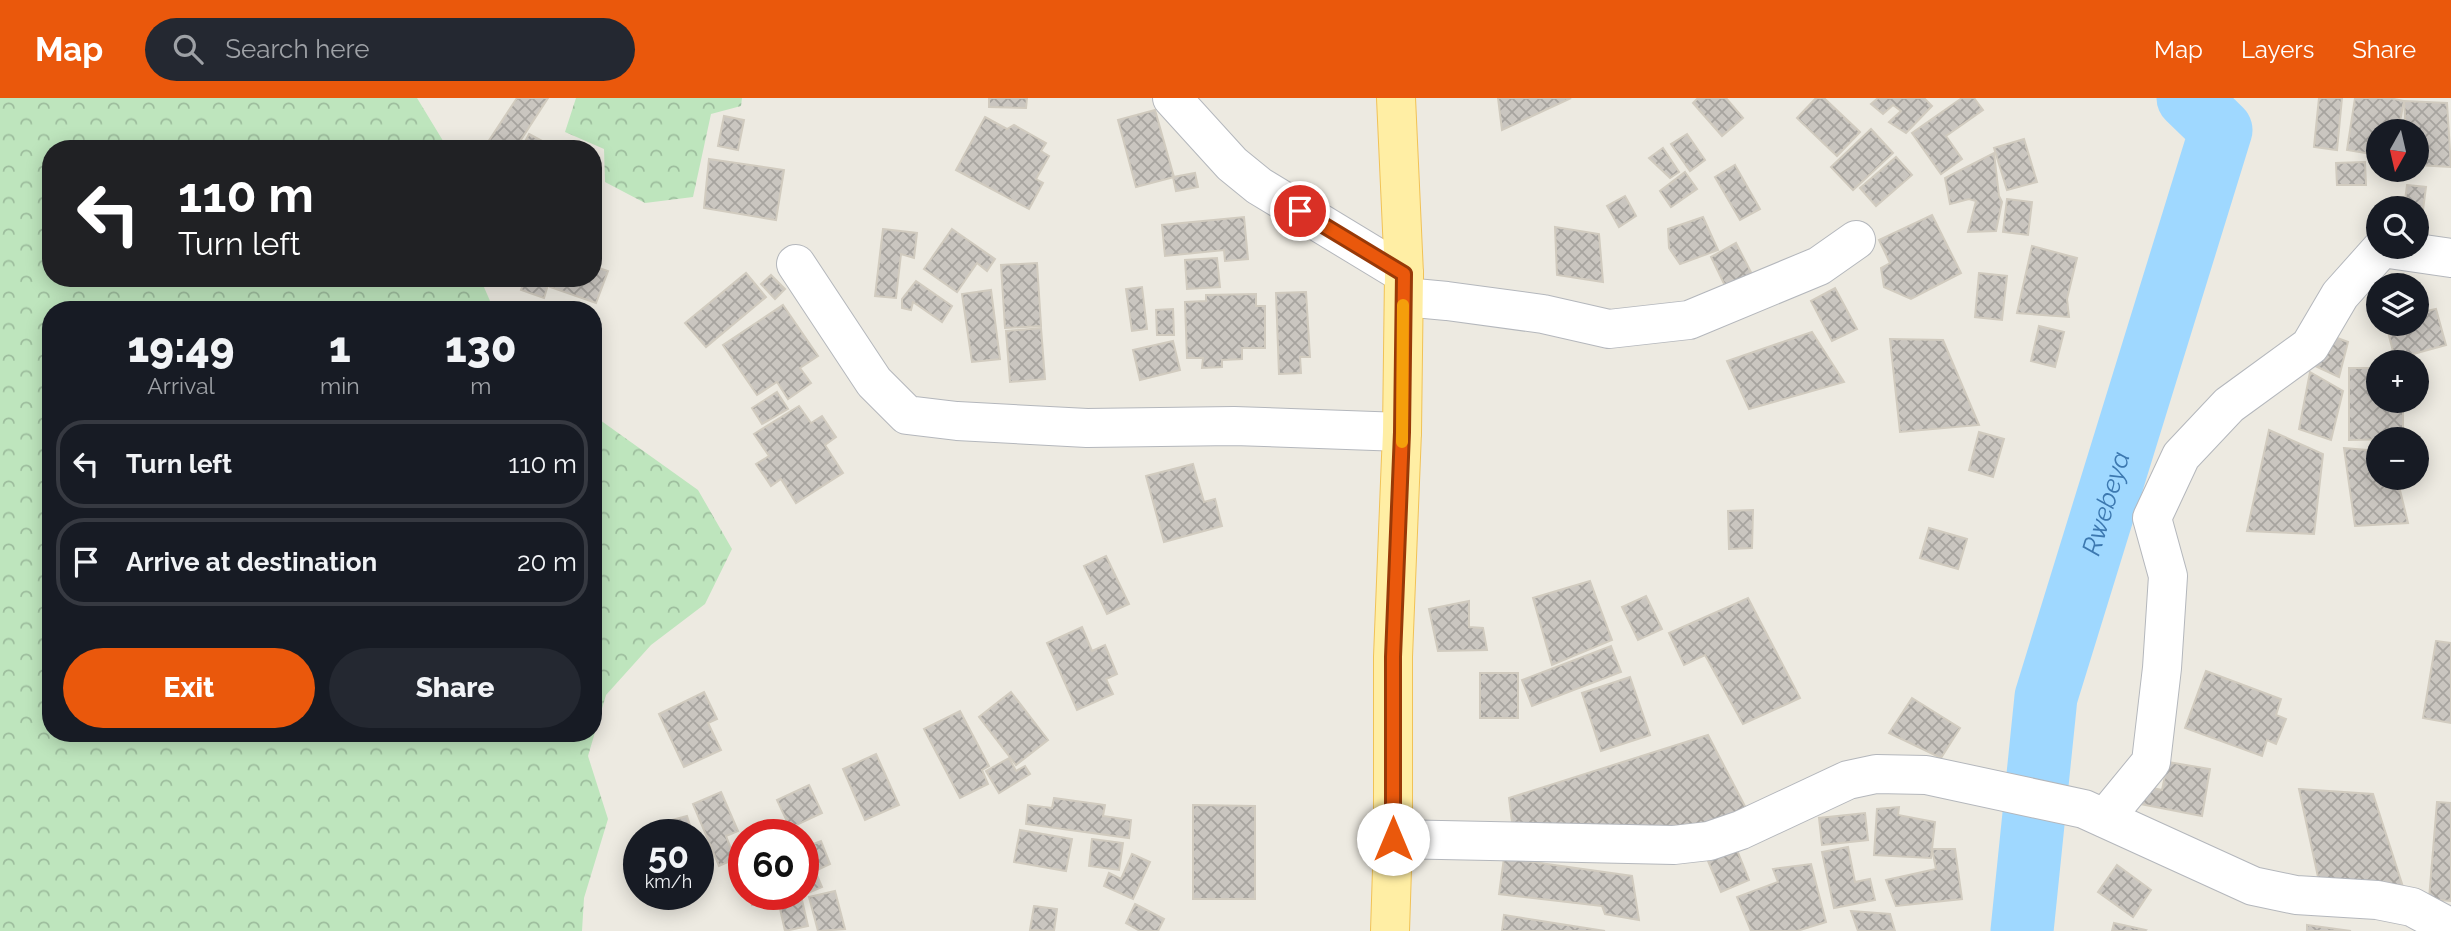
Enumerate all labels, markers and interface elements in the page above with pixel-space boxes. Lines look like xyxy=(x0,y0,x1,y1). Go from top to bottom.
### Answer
search box xyxy=(145,18,635,81)
text: Map xyxy=(35,30,103,69)
icon: search xyxy=(169,30,207,68)
text: Search here xyxy=(225,34,370,64)
text: Map xyxy=(2154,35,2203,64)
text: Layers xyxy=(2241,35,2314,64)
text: Share xyxy=(2352,35,2416,64)
north arrow xyxy=(2366,119,2429,182)
map controls xyxy=(2366,119,2429,490)
text: 110 m xyxy=(178,166,314,223)
icon: left xyxy=(63,168,154,259)
pin xyxy=(1270,181,1330,241)
icon: arrive xyxy=(1281,192,1319,230)
button: search xyxy=(2366,196,2429,259)
text: Turn left xyxy=(178,225,300,262)
button: layers xyxy=(2366,273,2429,336)
text: 19:49 xyxy=(127,323,235,372)
text: 1 xyxy=(329,323,351,372)
text: 130 xyxy=(445,323,517,372)
button: + xyxy=(2366,350,2429,413)
text: Arrival xyxy=(147,372,215,399)
text: min xyxy=(320,372,360,399)
text: m xyxy=(470,372,491,399)
button: − xyxy=(2366,427,2429,490)
icon: left xyxy=(67,445,105,483)
water label: Rwebeya xyxy=(2076,448,2136,559)
text: Turn left xyxy=(126,449,232,479)
text: 110 m xyxy=(508,449,577,479)
icon: arrive xyxy=(67,543,105,581)
text: Arrive at destination xyxy=(126,547,377,577)
text: 20 m xyxy=(517,547,577,577)
button: Exit xyxy=(63,648,315,728)
button: Share xyxy=(329,648,581,728)
position arrow xyxy=(1356,802,1430,876)
speed limit sign: 60 xyxy=(728,819,819,910)
text: 50 xyxy=(648,835,689,876)
text: km/h xyxy=(645,871,692,892)

